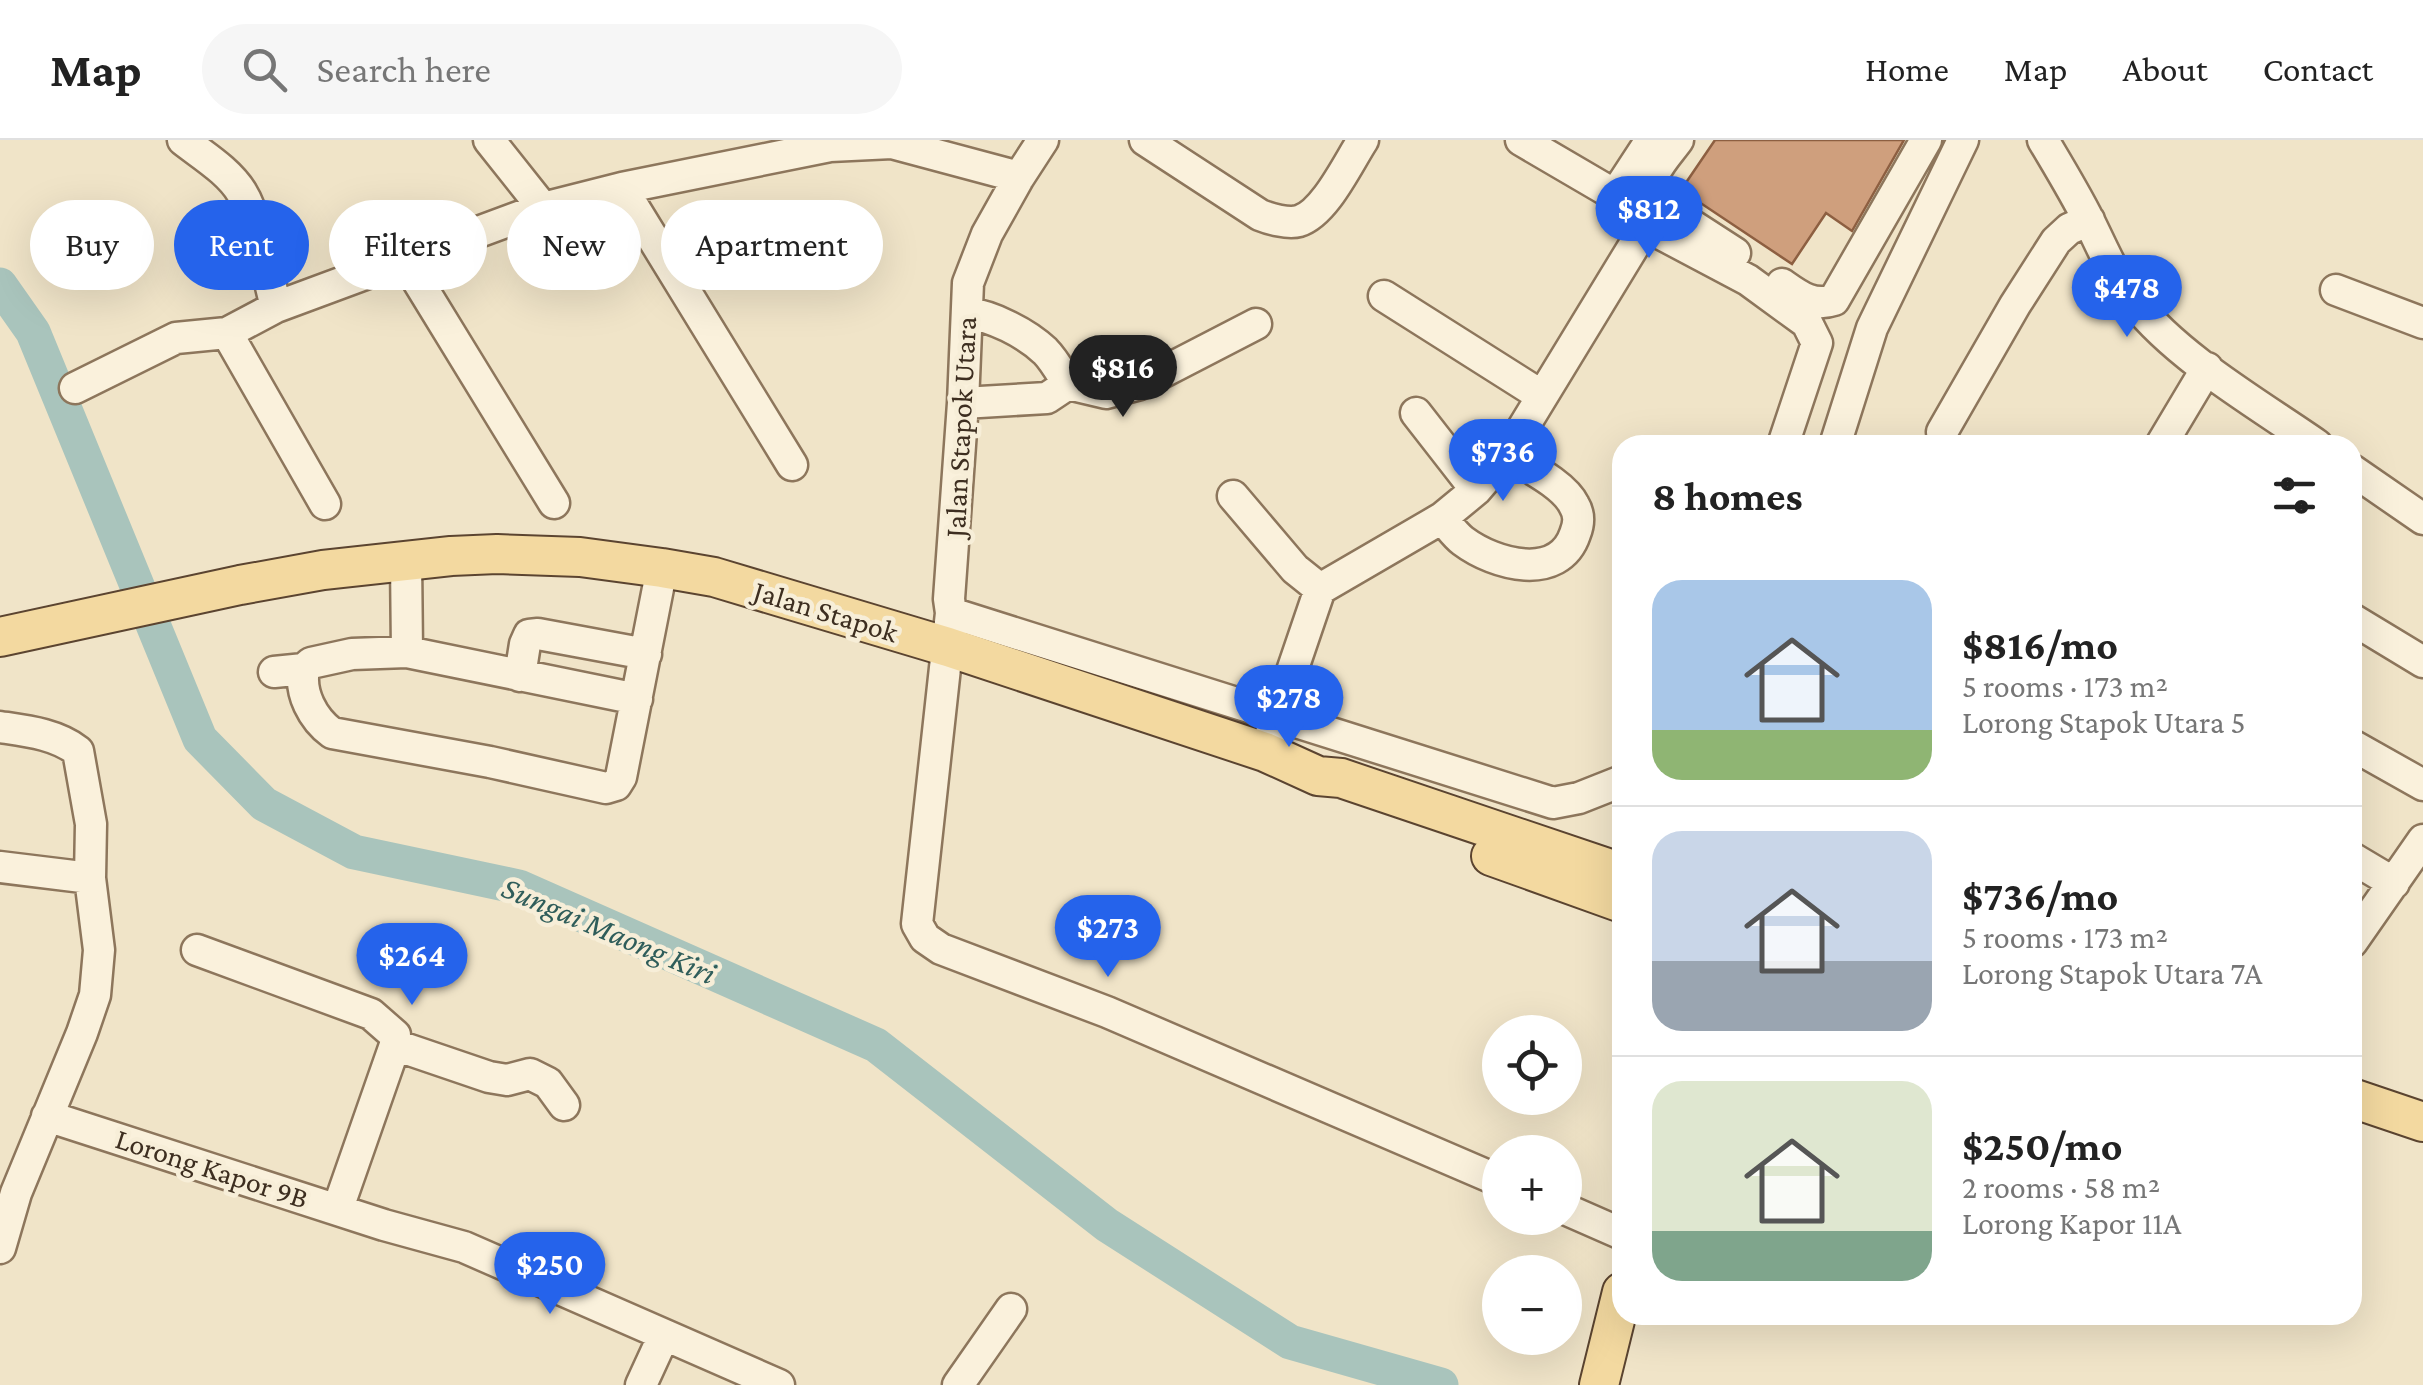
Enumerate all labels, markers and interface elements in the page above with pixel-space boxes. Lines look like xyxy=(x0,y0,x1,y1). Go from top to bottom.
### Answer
search box xyxy=(202,24,902,114)
icon: search xyxy=(237,42,292,97)
text: Map xyxy=(50,43,142,96)
text: Search here xyxy=(317,48,491,90)
text: Home xyxy=(1865,50,1949,89)
text: Map xyxy=(2004,50,2067,89)
text: About xyxy=(2122,50,2208,89)
text: Contact xyxy=(2263,50,2373,89)
pin: $812 xyxy=(1590,176,1708,261)
text: $812 xyxy=(1618,190,1680,226)
chip: Buy xyxy=(30,200,154,290)
chip: Rent xyxy=(174,200,309,290)
chip: Filters xyxy=(329,200,487,290)
chip: New xyxy=(507,200,641,290)
chip: Apartment xyxy=(661,200,883,290)
pin: $478 xyxy=(2068,255,2186,340)
text: $478 xyxy=(2094,269,2160,305)
street label: Jalan Stapok Utara xyxy=(938,315,983,541)
pin: $816 xyxy=(1064,335,1182,420)
text: $816 xyxy=(1091,349,1155,385)
pin: $736 xyxy=(1444,419,1562,504)
text: $736 xyxy=(1471,433,1535,469)
icon: filters xyxy=(2267,468,2322,523)
text: 8 homes xyxy=(1652,472,1803,519)
street label: Jalan Stapok xyxy=(747,573,903,650)
icon: home xyxy=(1732,620,1852,740)
text: $816/mo xyxy=(1962,621,2118,668)
pin: $278 xyxy=(1230,665,1348,750)
text: 5 rooms · 173 m² xyxy=(1962,668,2168,704)
text: $278 xyxy=(1256,679,1322,715)
text: Lorong Stapok Utara 5 xyxy=(1962,704,2246,740)
water label: Sungai Maong Kiri xyxy=(497,869,722,991)
icon: home xyxy=(1732,871,1852,991)
text: $736/mo xyxy=(1962,872,2118,919)
pin: $273 xyxy=(1049,895,1167,980)
text: $273 xyxy=(1077,909,1139,945)
text: 5 rooms · 173 m² xyxy=(1962,919,2168,955)
pin: $264 xyxy=(353,923,471,1008)
text: $264 xyxy=(378,937,446,973)
text: Lorong Stapok Utara 7A xyxy=(1962,955,2262,991)
map controls xyxy=(1482,1015,1582,1355)
button: locate xyxy=(1482,1015,1582,1115)
street label: Lorong Kapor 9B xyxy=(111,1121,312,1216)
icon: home xyxy=(1732,1121,1852,1241)
text: $250/mo xyxy=(1962,1122,2123,1169)
button: + xyxy=(1482,1135,1582,1235)
text: 2 rooms · 58 m² xyxy=(1962,1169,2160,1205)
text: Lorong Kapor 11A xyxy=(1962,1205,2181,1241)
pin: $250 xyxy=(491,1232,609,1317)
text: $250 xyxy=(516,1246,584,1282)
button: − xyxy=(1482,1255,1582,1355)

